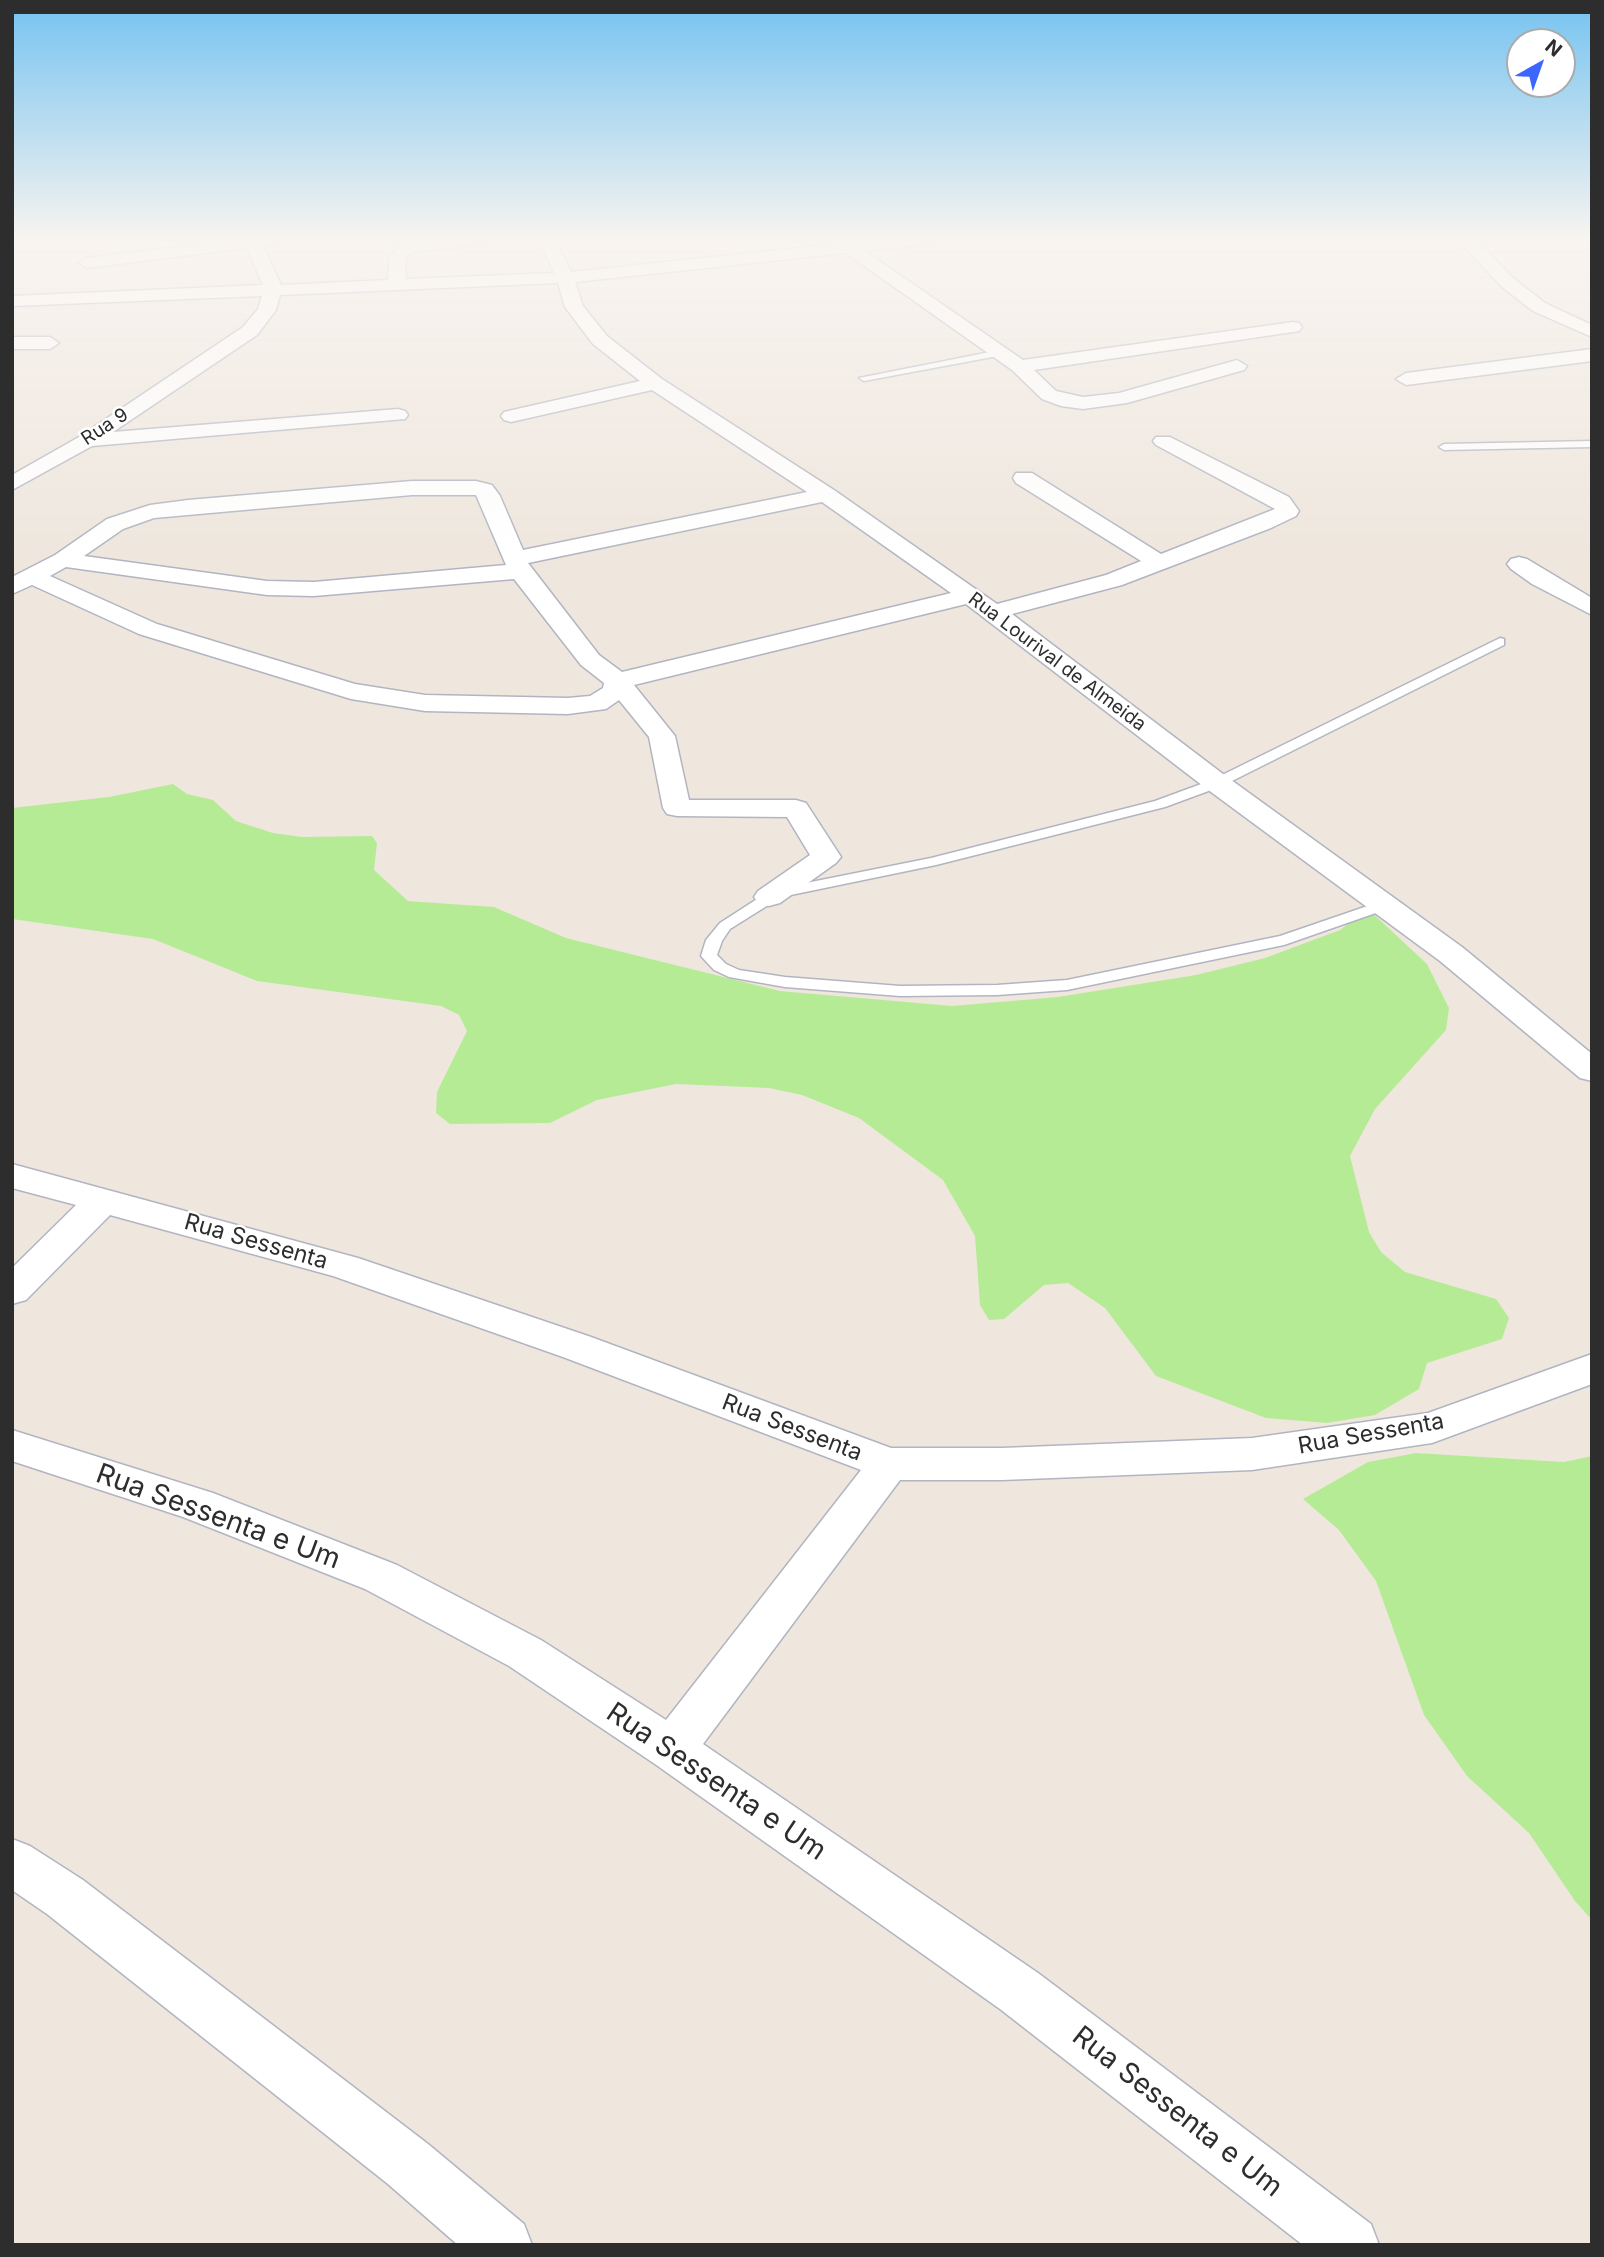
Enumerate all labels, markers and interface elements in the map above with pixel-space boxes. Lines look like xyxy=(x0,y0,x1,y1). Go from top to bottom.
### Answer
north arrow xyxy=(1506,28,1576,98)
text: N xyxy=(1541,35,1566,62)
street label: Rua 9 xyxy=(77,403,133,451)
street label: Rua Lourival de Almeida xyxy=(964,588,1150,736)
street label: Rua Sessenta xyxy=(181,1208,331,1276)
street label: Rua Sessenta xyxy=(718,1389,866,1467)
street label: Rua Sessenta xyxy=(1296,1408,1446,1460)
street label: Rua Sessenta e Um xyxy=(91,1457,345,1577)
street label: Rua Sessenta e Um xyxy=(600,1696,832,1868)
street label: Rua Sessenta e Um xyxy=(1065,2020,1289,2204)

